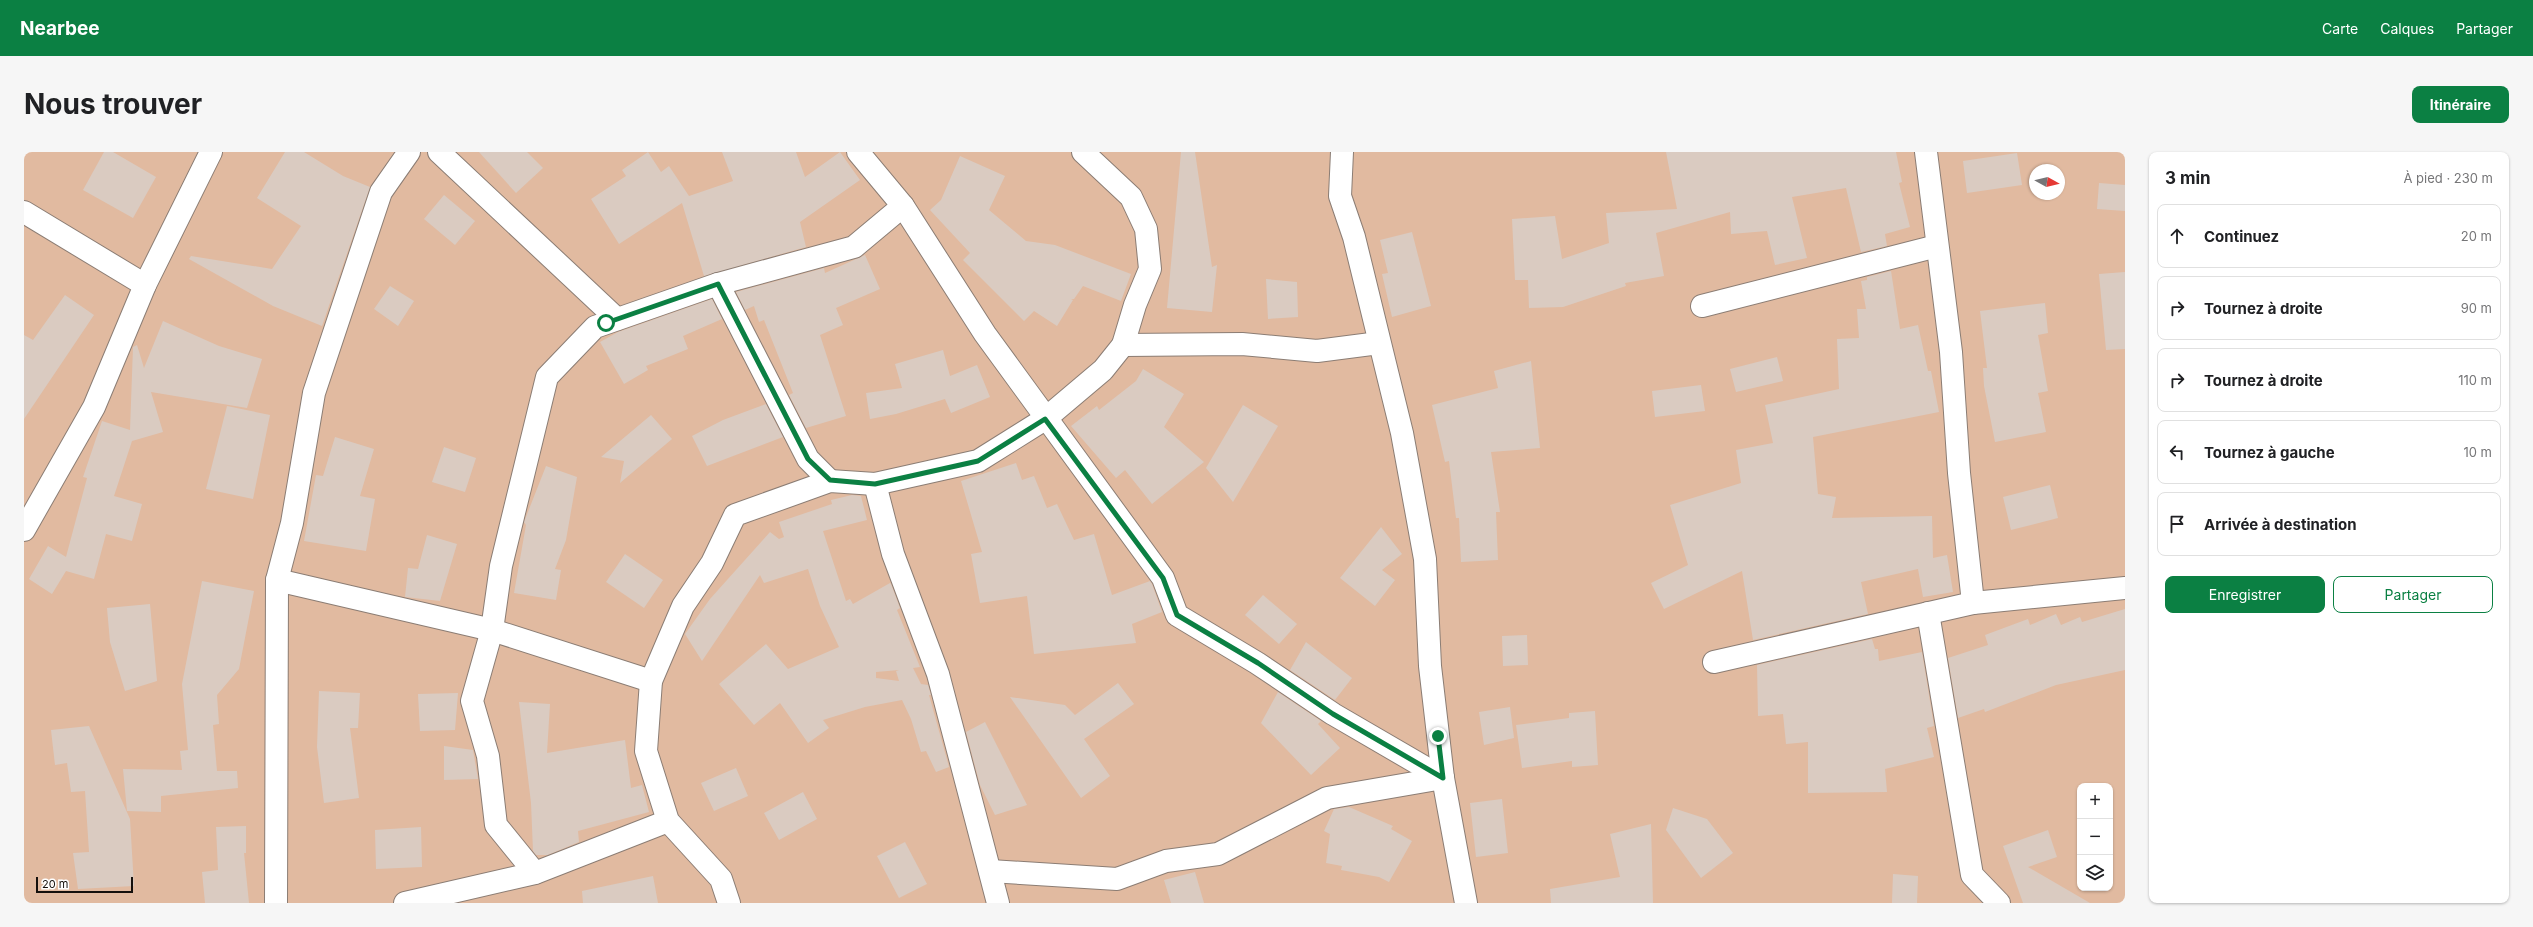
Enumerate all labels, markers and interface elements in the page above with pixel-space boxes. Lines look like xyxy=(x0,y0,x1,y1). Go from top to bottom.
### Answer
text: Nearbee xyxy=(20,17,100,40)
text: Carte xyxy=(2322,20,2358,37)
text: Calques xyxy=(2380,20,2434,37)
text: Partager xyxy=(2456,20,2513,37)
button: Itinéraire xyxy=(2412,86,2509,123)
text: Nous trouver xyxy=(24,87,202,121)
north arrow xyxy=(2029,164,2065,200)
text: 3 min xyxy=(2165,168,2211,188)
text: À pied · 230 m xyxy=(2403,170,2493,186)
icon: ahead xyxy=(2166,225,2188,247)
text: Continuez xyxy=(2204,227,2279,246)
text: 20 m xyxy=(2461,228,2492,244)
icon: right xyxy=(2166,297,2188,319)
text: Tournez à droite xyxy=(2204,299,2323,318)
text: 90 m xyxy=(2461,300,2492,316)
route start xyxy=(597,314,615,332)
icon: right xyxy=(2166,369,2188,391)
text: Tournez à droite xyxy=(2204,371,2323,390)
text: 110 m xyxy=(2458,372,2492,388)
icon: left xyxy=(2166,441,2188,463)
text: Tournez à gauche xyxy=(2204,443,2335,462)
text: 10 m xyxy=(2463,444,2492,460)
icon: arrive xyxy=(2166,513,2188,535)
text: Arrivée à destination xyxy=(2204,515,2357,534)
button: Enregistrer xyxy=(2165,576,2325,613)
button: Partager xyxy=(2333,576,2493,613)
route end xyxy=(1429,727,1447,745)
map controls xyxy=(2077,783,2113,891)
button: + xyxy=(2077,783,2113,819)
button: − xyxy=(2077,819,2113,855)
button: layers xyxy=(2077,855,2113,891)
scale bar xyxy=(36,875,133,894)
text: 20 m xyxy=(42,877,68,891)

